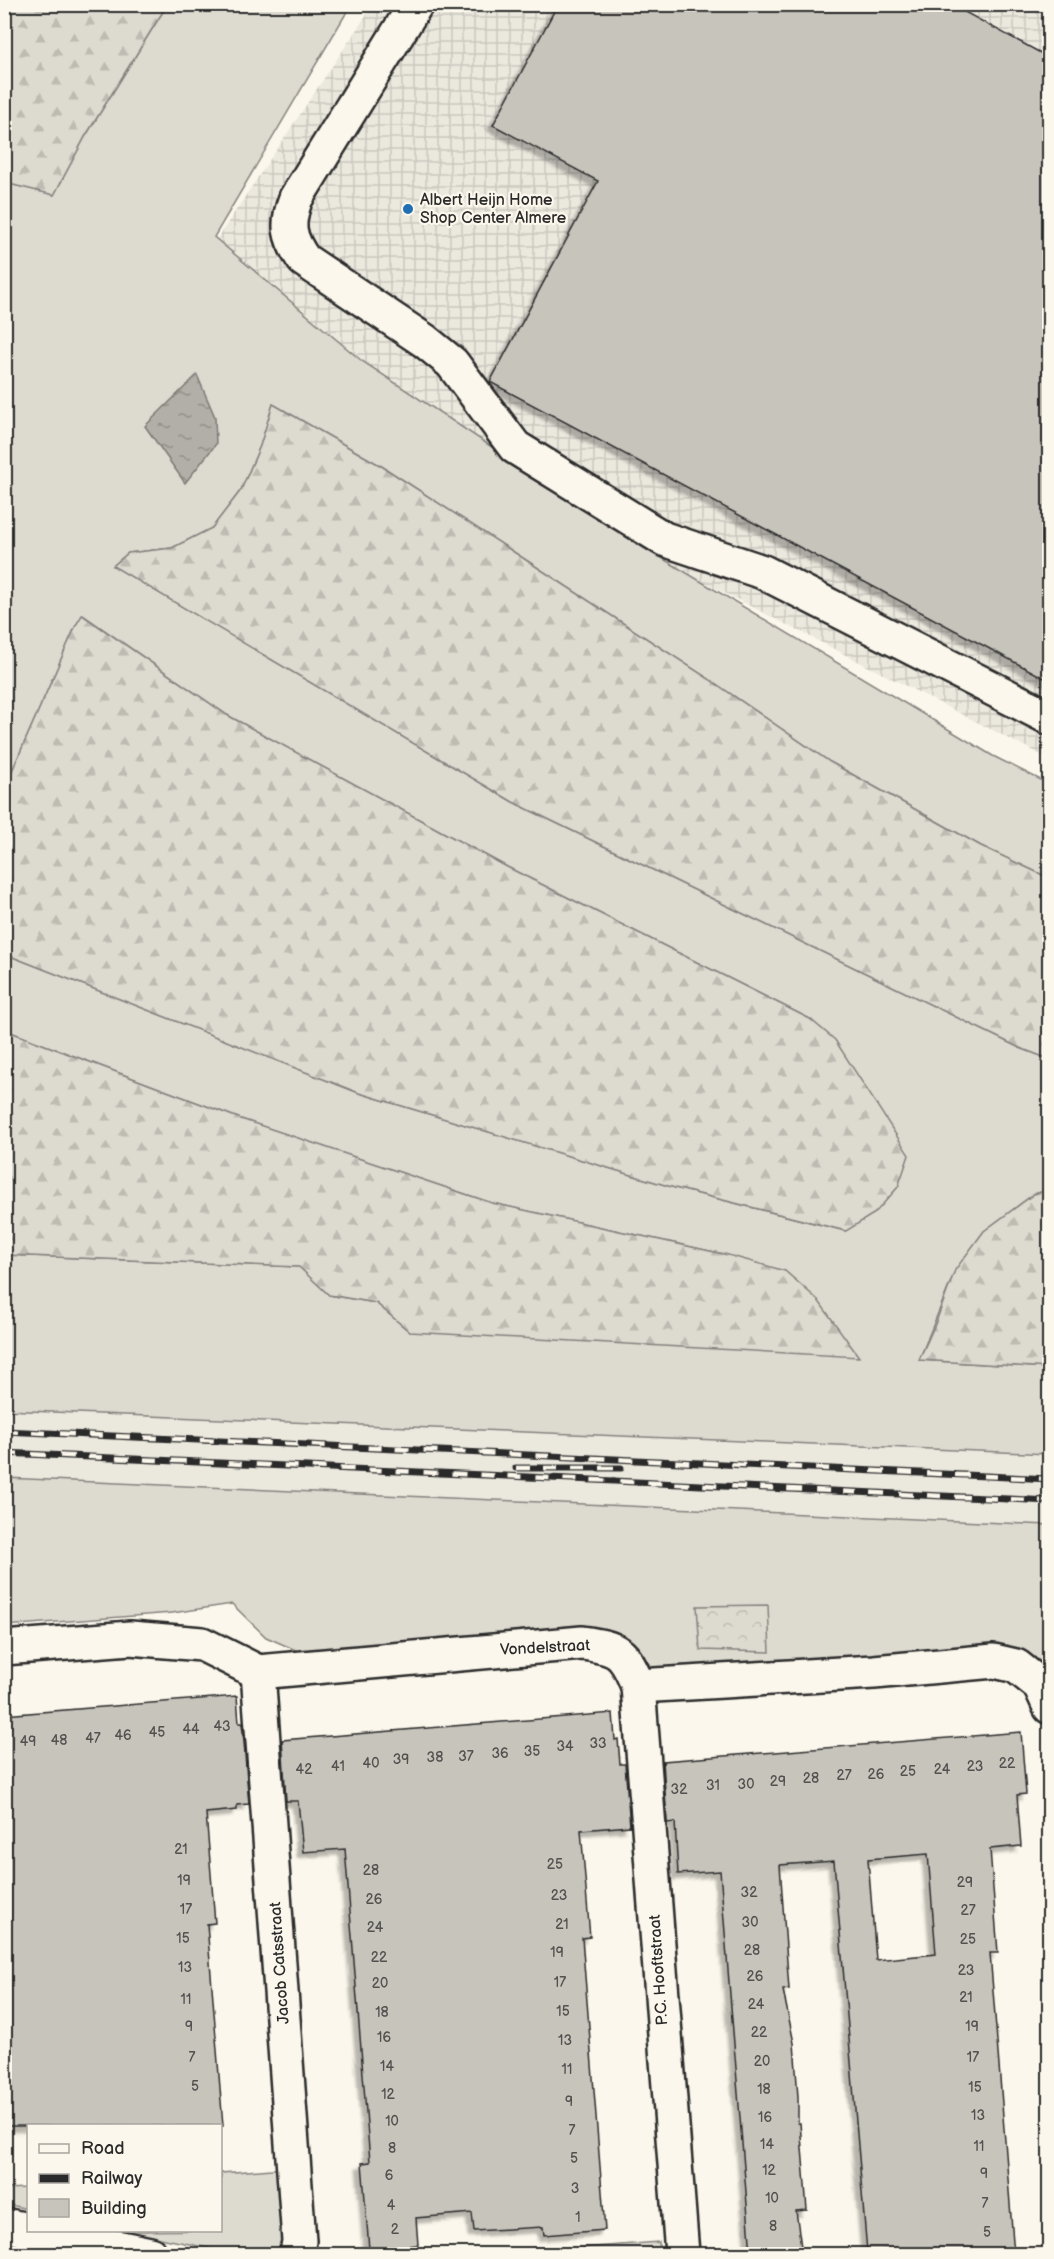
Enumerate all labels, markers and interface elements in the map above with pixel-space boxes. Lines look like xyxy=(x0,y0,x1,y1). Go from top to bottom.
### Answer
place label: Albert Heijn Home Shop Center Almere xyxy=(420,191,567,228)
marker: Albert Heijn Home Shop Center Almere xyxy=(401,202,415,216)
street label: Vondelstraat xyxy=(499,1636,591,1660)
house number: 43 xyxy=(213,1718,231,1735)
house number: 44 xyxy=(182,1721,200,1738)
house number: 45 xyxy=(149,1724,165,1741)
house number: 46 xyxy=(114,1727,132,1744)
house number: 47 xyxy=(85,1730,101,1747)
house number: 48 xyxy=(51,1732,67,1749)
house number: 49 xyxy=(20,1733,36,1750)
house number: 33 xyxy=(589,1735,607,1752)
house number: 34 xyxy=(556,1738,574,1755)
house number: 35 xyxy=(524,1743,540,1760)
house number: 36 xyxy=(491,1745,509,1762)
house number: 37 xyxy=(458,1748,474,1765)
house number: 38 xyxy=(427,1749,443,1766)
house number: 39 xyxy=(393,1751,409,1768)
house number: 40 xyxy=(363,1755,379,1772)
house number: 22 xyxy=(999,1755,1016,1772)
house number: 41 xyxy=(331,1758,345,1775)
house number: 23 xyxy=(967,1758,983,1775)
house number: 42 xyxy=(296,1761,313,1778)
house number: 24 xyxy=(934,1761,951,1778)
house number: 25 xyxy=(900,1763,916,1780)
house number: 26 xyxy=(868,1766,885,1783)
house number: 27 xyxy=(836,1767,852,1784)
house number: 28 xyxy=(803,1770,819,1787)
house number: 29 xyxy=(770,1773,786,1790)
house number: 30 xyxy=(738,1776,754,1793)
house number: 31 xyxy=(706,1777,720,1794)
house number: 32 xyxy=(671,1781,688,1798)
house number: 21 xyxy=(174,1841,188,1858)
house number: 25 xyxy=(547,1856,563,1873)
house number: 28 xyxy=(363,1862,379,1879)
house number: 19 xyxy=(177,1872,191,1889)
house number: 29 xyxy=(957,1874,973,1891)
house number: 32 xyxy=(741,1884,758,1901)
house number: 23 xyxy=(551,1887,567,1904)
house number: 26 xyxy=(366,1891,383,1908)
house number: 17 xyxy=(180,1901,192,1918)
street label: Jacob Catsstraat xyxy=(266,1901,294,2025)
house number: 27 xyxy=(960,1902,976,1919)
street label: P.C. Hooftstraat xyxy=(646,1914,672,2026)
house number: 30 xyxy=(742,1914,758,1931)
house number: 21 xyxy=(555,1916,569,1933)
house number: 24 xyxy=(367,1919,384,1936)
house number: 15 xyxy=(176,1930,190,1947)
house number: 25 xyxy=(960,1931,976,1948)
house number: 28 xyxy=(744,1942,760,1959)
house number: 19 xyxy=(550,1944,564,1961)
house number: 22 xyxy=(371,1949,388,1966)
house number: 13 xyxy=(178,1959,192,1976)
house number: 23 xyxy=(958,1962,974,1979)
house number: 26 xyxy=(747,1968,764,1985)
house number: 17 xyxy=(554,1974,566,1991)
house number: 20 xyxy=(372,1975,388,1992)
house number: 21 xyxy=(959,1989,973,2006)
house number: 11 xyxy=(181,1991,191,2008)
house number: 24 xyxy=(748,1996,765,2013)
house number: 15 xyxy=(556,2003,570,2020)
house number: 18 xyxy=(375,2004,389,2021)
house number: 9 xyxy=(185,2018,193,2035)
house number: 19 xyxy=(965,2018,979,2035)
house number: 22 xyxy=(751,2024,768,2041)
house number: 16 xyxy=(377,2029,391,2046)
house number: 13 xyxy=(558,2032,572,2049)
house number: 7 xyxy=(189,2049,196,2066)
house number: 17 xyxy=(967,2049,979,2066)
house number: 20 xyxy=(754,2053,770,2070)
house number: 14 xyxy=(380,2058,394,2075)
house number: 11 xyxy=(562,2061,572,2078)
house number: 5 xyxy=(191,2078,199,2095)
house number: 15 xyxy=(968,2079,982,2096)
house number: 18 xyxy=(757,2081,771,2098)
house number: 12 xyxy=(381,2086,396,2103)
house number: 9 xyxy=(565,2093,573,2110)
house number: 13 xyxy=(971,2107,985,2124)
house number: 16 xyxy=(758,2109,772,2126)
house number: 10 xyxy=(385,2113,399,2130)
house number: 7 xyxy=(569,2122,576,2139)
legend xyxy=(27,2124,222,2232)
house number: 14 xyxy=(760,2136,774,2153)
text: Road xyxy=(81,2138,125,2159)
house number: 11 xyxy=(974,2138,984,2155)
house number: 8 xyxy=(388,2140,396,2157)
house number: 5 xyxy=(570,2150,578,2167)
house number: 12 xyxy=(762,2162,777,2179)
house number: 9 xyxy=(980,2165,988,2182)
house number: 6 xyxy=(385,2167,394,2184)
text: Railway xyxy=(81,2168,143,2189)
house number: 3 xyxy=(571,2180,579,2197)
house number: 10 xyxy=(765,2190,779,2207)
house number: 7 xyxy=(982,2195,989,2212)
house number: 4 xyxy=(387,2197,396,2214)
text: Building xyxy=(81,2198,147,2219)
house number: 1 xyxy=(575,2209,581,2226)
house number: 8 xyxy=(769,2218,777,2235)
house number: 2 xyxy=(391,2221,400,2238)
house number: 5 xyxy=(983,2224,991,2241)

